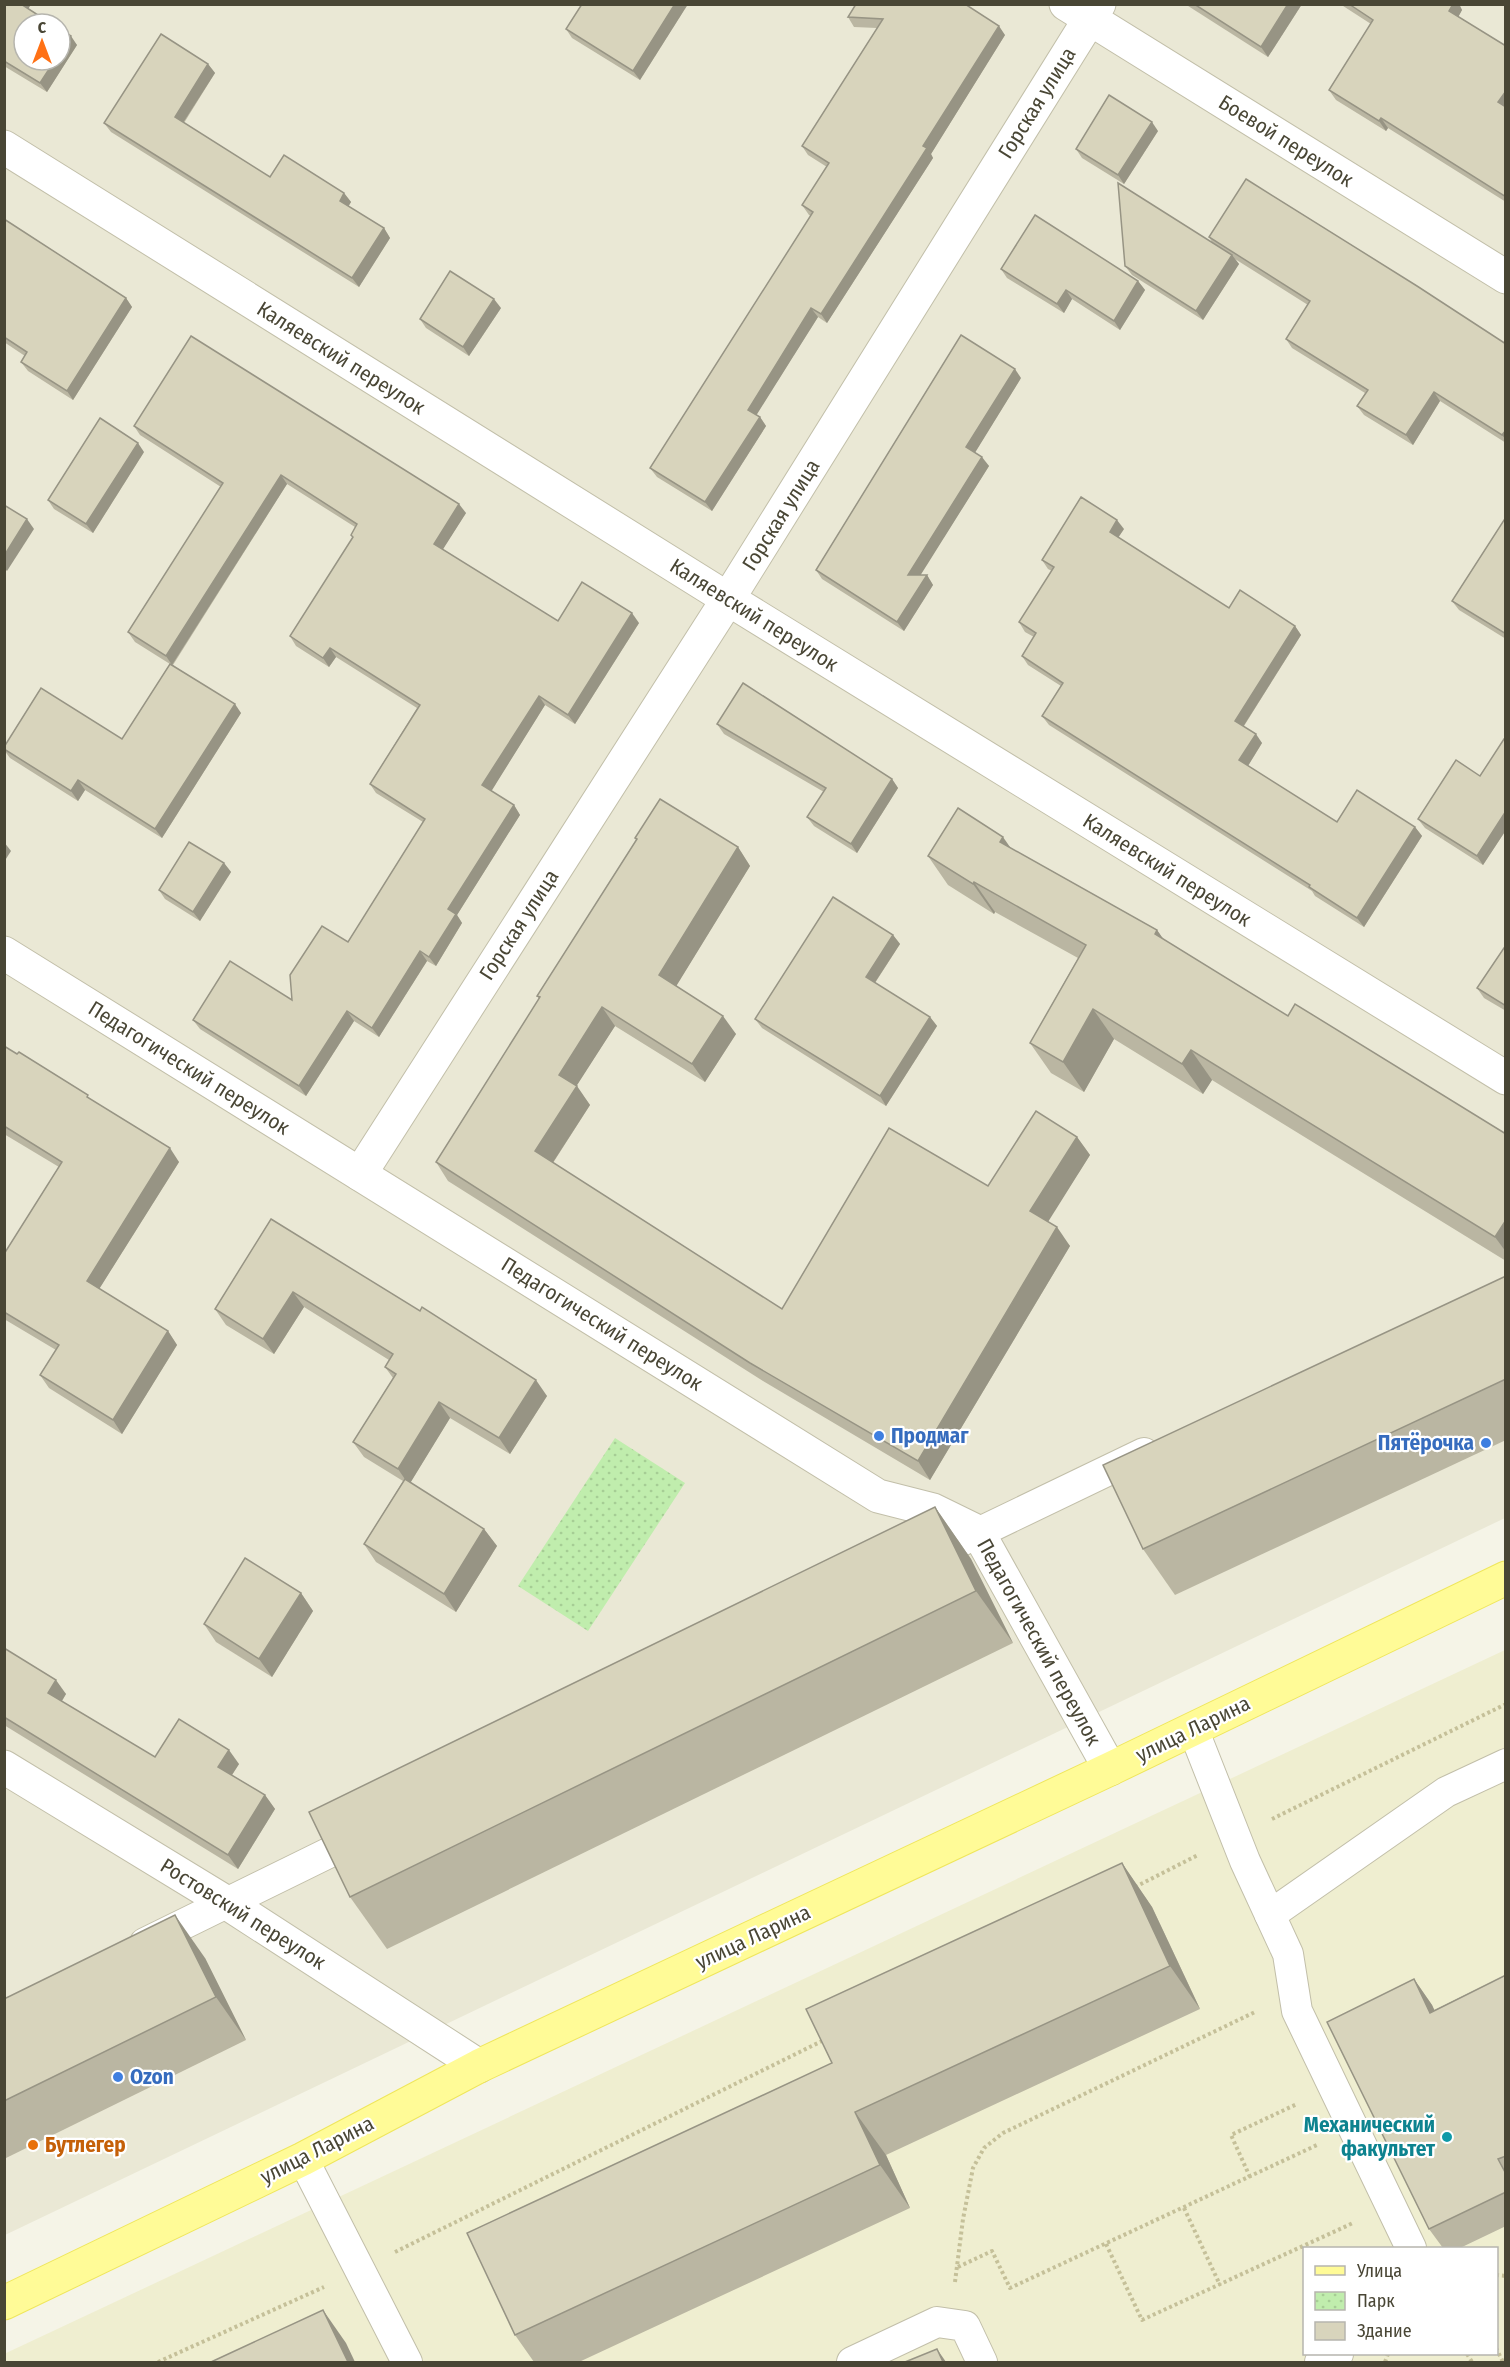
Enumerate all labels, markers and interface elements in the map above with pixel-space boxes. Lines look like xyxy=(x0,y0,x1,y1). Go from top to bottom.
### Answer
north arrow xyxy=(12,12,72,72)
text: С xyxy=(38,18,47,37)
street label: Горская улица xyxy=(992,42,1082,164)
street label: Боевой переулок xyxy=(1214,89,1358,193)
street label: Каляевский переулок xyxy=(252,296,430,420)
street label: Горская улица xyxy=(736,454,826,576)
street label: Каляевский переулок xyxy=(665,553,843,677)
street label: Каляевский переулок xyxy=(1078,808,1256,932)
street label: Горская улица xyxy=(474,865,564,985)
street label: Педагогический переулок xyxy=(83,995,295,1141)
street label: Педагогический переулок xyxy=(496,1251,708,1397)
place label: Продмаг xyxy=(891,1423,969,1449)
marker: Продмаг xyxy=(872,1429,886,1443)
place label: Пятёрочка xyxy=(1378,1430,1474,1456)
marker: Пятёрочка xyxy=(1479,1436,1493,1450)
street label: Педагогический переулок xyxy=(971,1534,1107,1750)
street label: улица Ларина xyxy=(1132,1690,1254,1768)
street label: Ростовский переулок xyxy=(156,1853,331,1975)
street label: улица Ларина xyxy=(691,1899,815,1975)
place label: Ozon xyxy=(130,2064,174,2090)
marker: Ozon xyxy=(111,2070,125,2084)
street label: улица Ларина xyxy=(256,2110,378,2190)
place label: Механический факультет xyxy=(1304,2112,1436,2162)
marker: Механический факультет xyxy=(1440,2130,1454,2144)
place label: Бутлегер xyxy=(45,2132,126,2158)
marker: Бутлегер xyxy=(26,2138,40,2152)
legend xyxy=(1303,2247,1498,2355)
text: Улица xyxy=(1356,2260,1402,2282)
text: Парк xyxy=(1357,2290,1395,2312)
text: Здание xyxy=(1357,2320,1412,2342)

